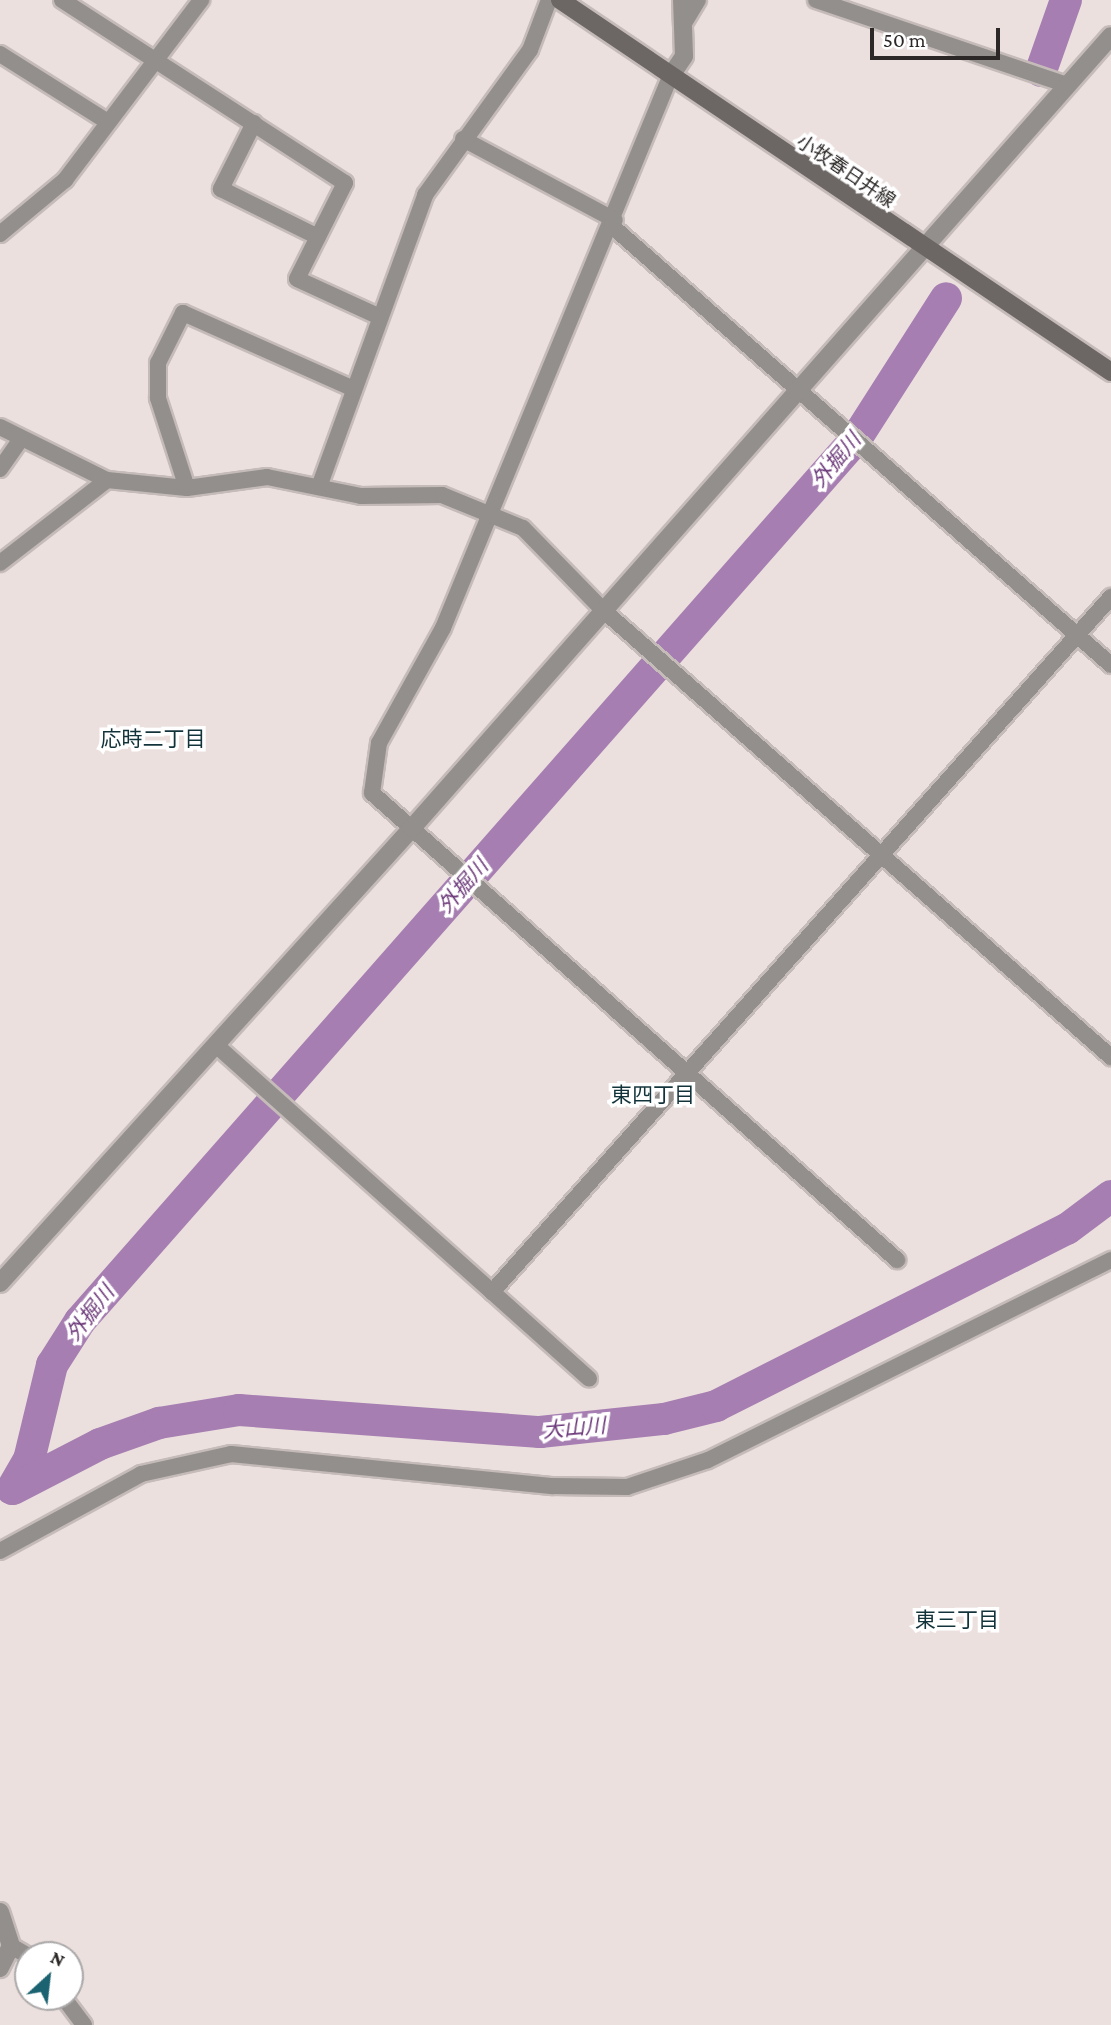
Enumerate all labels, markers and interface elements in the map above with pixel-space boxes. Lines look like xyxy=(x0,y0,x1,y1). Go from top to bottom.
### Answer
scale bar xyxy=(873,14,1002,58)
text: 50 m xyxy=(883,28,926,52)
street label: 小牧春日井線 xyxy=(792,130,900,212)
water label: 外掘川 xyxy=(806,428,866,492)
district label: 応時二丁目 xyxy=(101,726,205,752)
water label: 外掘川 xyxy=(433,854,493,918)
district label: 東四丁目 xyxy=(611,1082,695,1108)
water label: 外掘川 xyxy=(61,1280,119,1346)
water label: 大山川 xyxy=(542,1413,606,1443)
district label: 東三丁目 xyxy=(915,1607,999,1633)
north arrow xyxy=(14,1941,84,2011)
text: N xyxy=(47,1946,68,1971)

